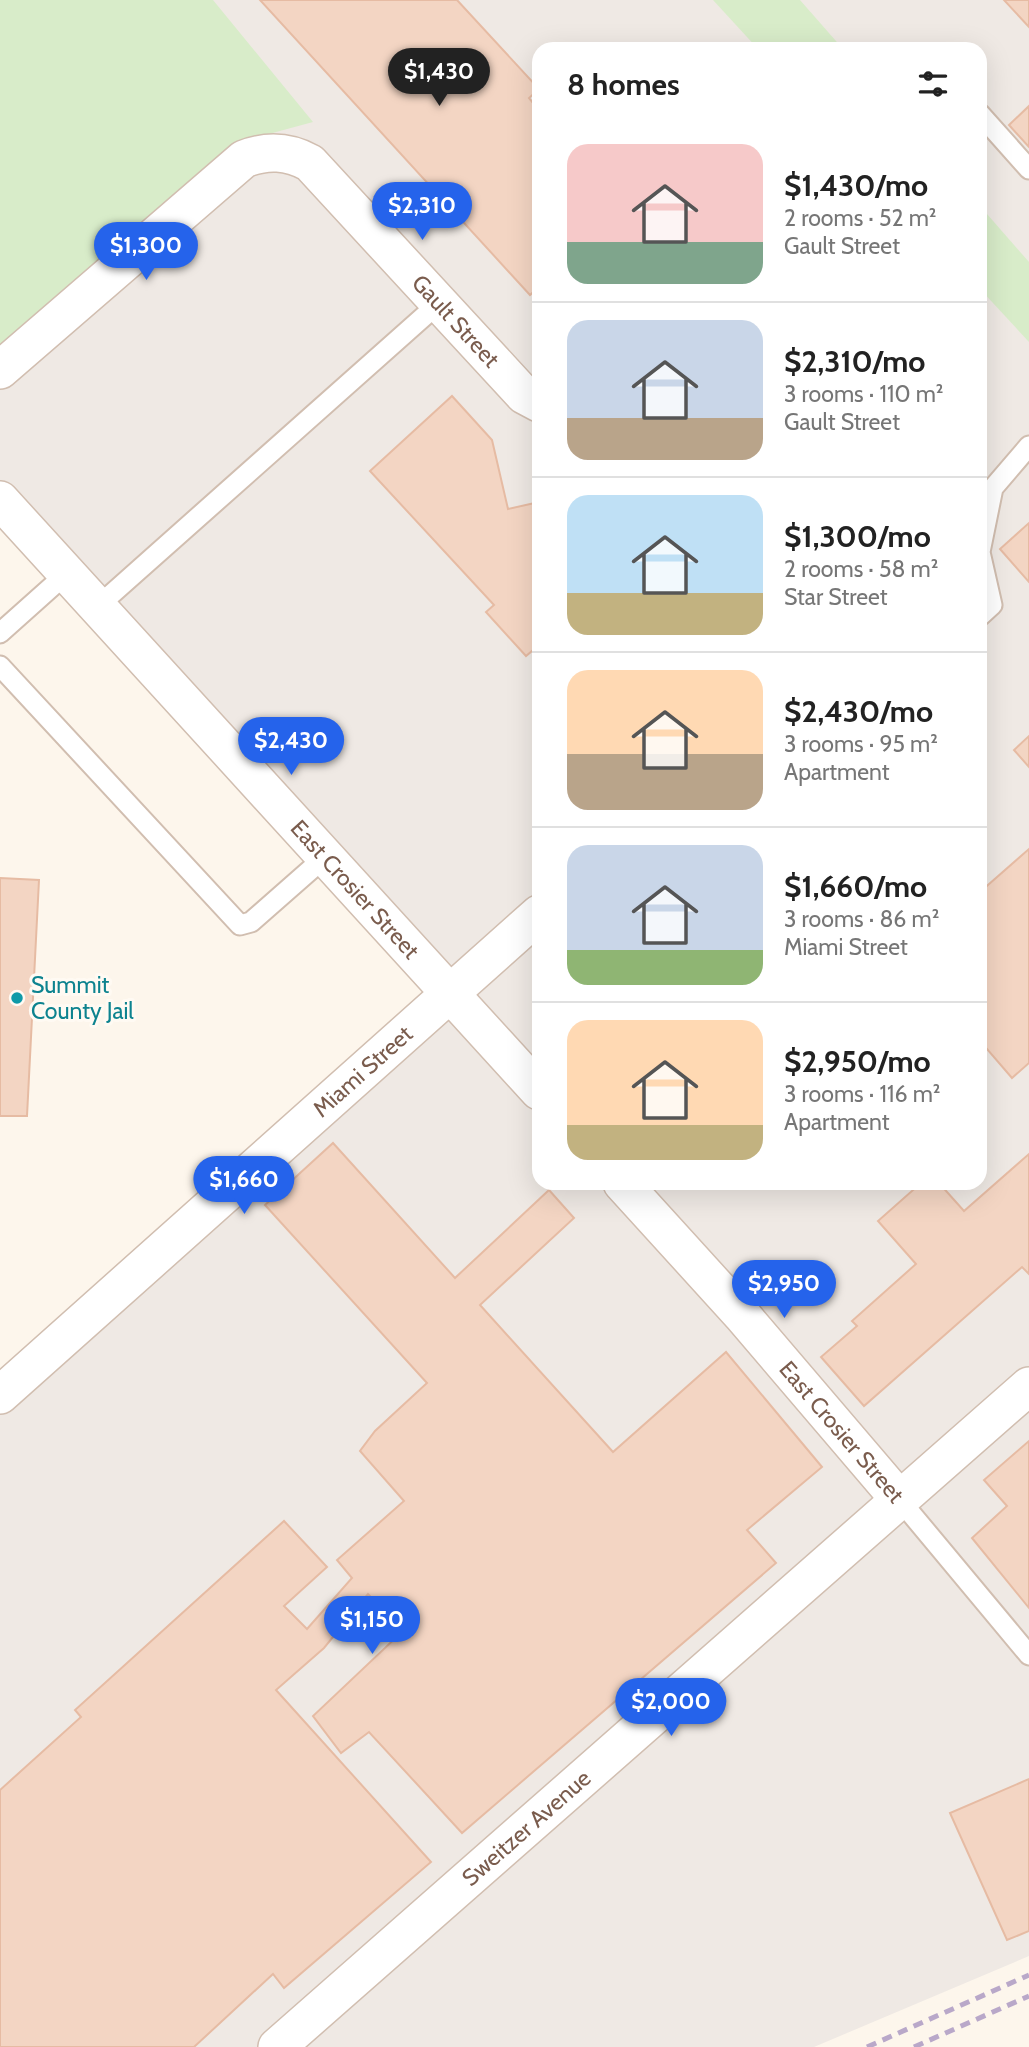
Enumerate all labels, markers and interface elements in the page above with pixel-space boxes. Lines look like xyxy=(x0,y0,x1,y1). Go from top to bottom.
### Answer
pin: $1,430 xyxy=(382,48,496,108)
text: $1,430 xyxy=(404,57,474,85)
icon: filters xyxy=(914,65,952,103)
text: 8 homes xyxy=(567,66,680,103)
text: $1,430/mo xyxy=(784,167,928,204)
icon: home xyxy=(623,172,707,256)
pin: $2,310 xyxy=(365,182,479,242)
text: $2,310 xyxy=(388,191,456,219)
text: 2 rooms · 52 m² xyxy=(784,204,937,232)
pin: $1,300 xyxy=(89,222,203,282)
text: $1,300 xyxy=(110,231,182,259)
text: Gault Street xyxy=(784,232,900,260)
street label: Gault Street xyxy=(406,269,506,373)
text: $2,310/mo xyxy=(784,343,925,380)
icon: home xyxy=(623,348,707,432)
text: 3 rooms · 110 m² xyxy=(784,380,943,408)
text: Gault Street xyxy=(784,408,900,436)
text: $1,300/mo xyxy=(784,518,931,555)
icon: home xyxy=(623,523,707,607)
text: 2 rooms · 58 m² xyxy=(784,555,938,583)
text: Star Street xyxy=(784,583,887,611)
text: $2,430/mo xyxy=(784,693,933,730)
icon: home xyxy=(623,698,707,782)
pin: $2,430 xyxy=(234,718,348,777)
text: $2,430 xyxy=(254,726,328,754)
text: 3 rooms · 95 m² xyxy=(784,730,938,758)
text: Apartment xyxy=(784,758,889,786)
street label: East Crosier Street xyxy=(285,814,426,965)
text: $1,660/mo xyxy=(784,868,927,905)
icon: home xyxy=(623,873,707,957)
text: 3 rooms · 86 m² xyxy=(784,905,939,933)
text: Miami Street xyxy=(784,933,908,961)
place label: Summit County Jail xyxy=(31,971,134,1025)
marker: Summit County Jail xyxy=(9,990,25,1006)
street label: Miami Street xyxy=(307,1020,418,1123)
text: $2,950/mo xyxy=(784,1043,931,1080)
icon: home xyxy=(623,1048,707,1132)
text: 3 rooms · 116 m² xyxy=(784,1080,940,1108)
text: Apartment xyxy=(784,1108,889,1136)
pin: $1,660 xyxy=(187,1156,301,1216)
text: $1,660 xyxy=(209,1165,279,1193)
pin: $2,950 xyxy=(727,1260,841,1320)
text: $2,950 xyxy=(748,1269,820,1297)
street label: East Crosier Street xyxy=(773,1355,910,1509)
pin: $1,150 xyxy=(315,1596,429,1656)
text: $1,150 xyxy=(340,1605,404,1633)
pin: $2,000 xyxy=(614,1678,728,1738)
text: $2,000 xyxy=(631,1687,711,1715)
street label: Sweitzer Avenue xyxy=(456,1764,597,1892)

